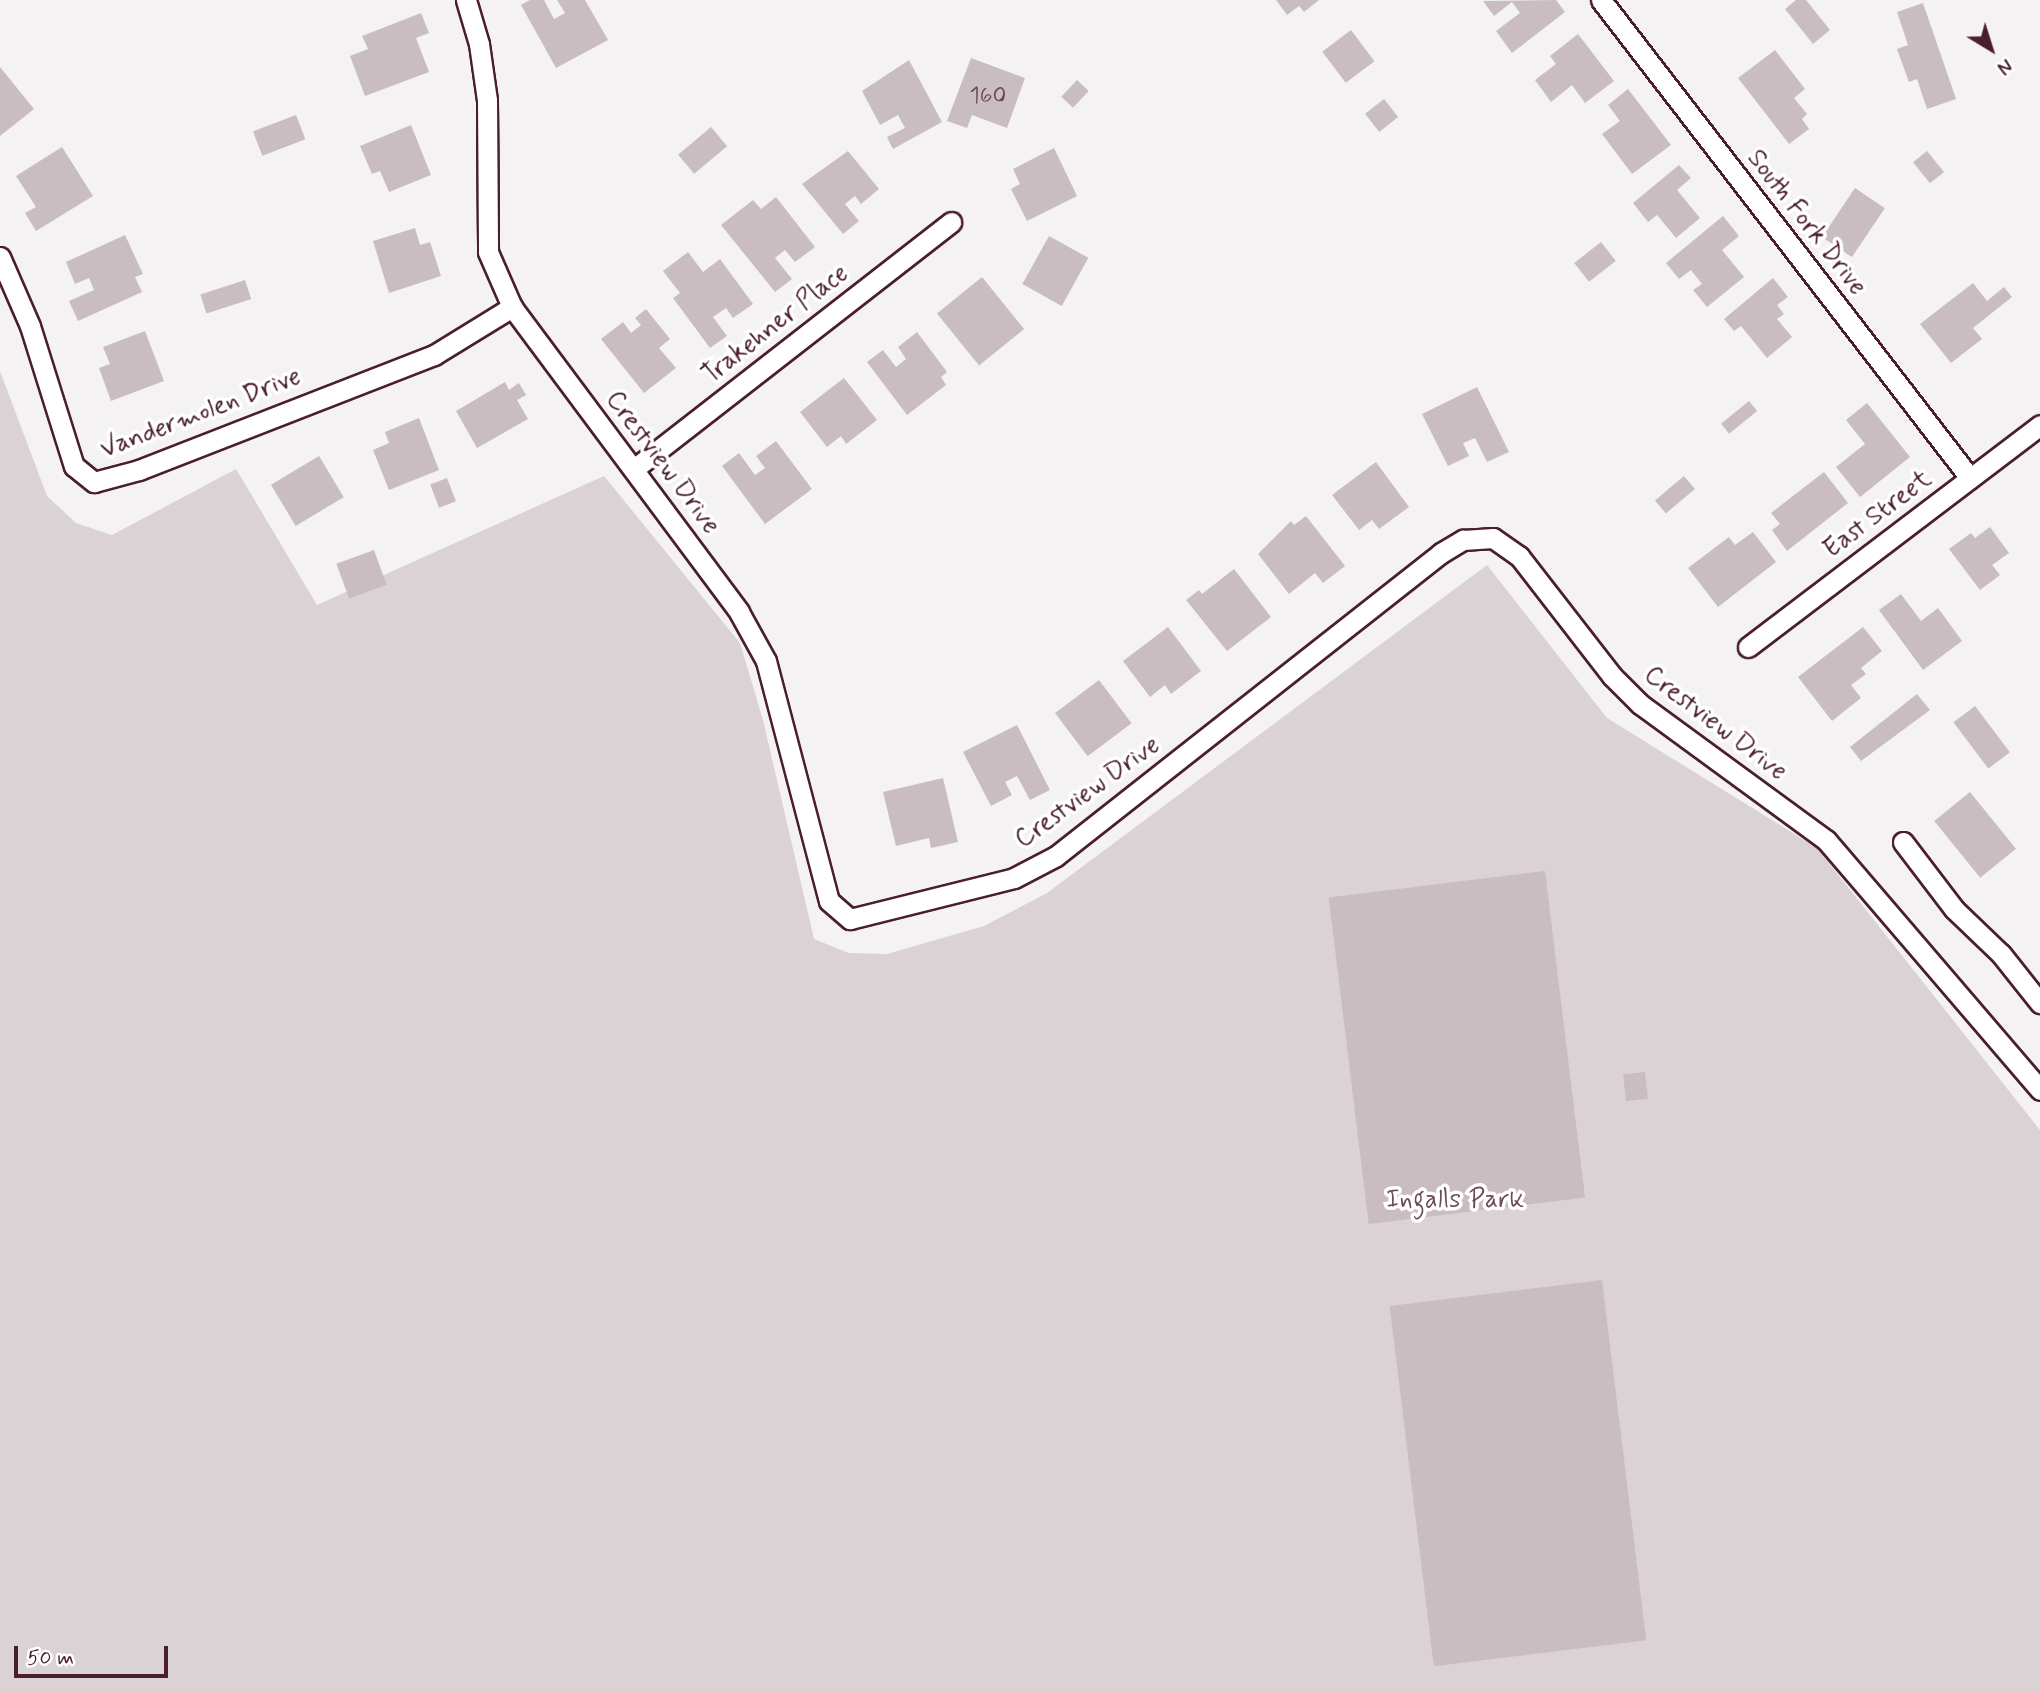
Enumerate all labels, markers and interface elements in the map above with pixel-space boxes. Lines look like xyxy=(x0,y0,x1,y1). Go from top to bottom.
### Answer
north arrow xyxy=(1956,14,2026,84)
text: N xyxy=(1992,52,2017,80)
house number: 160 xyxy=(970,82,1006,110)
street label: South Fork Drive xyxy=(1739,144,1873,302)
street label: Trakehner Place xyxy=(697,258,855,392)
street label: Vandermolen Drive xyxy=(97,362,305,466)
street label: Crestview Drive xyxy=(599,386,725,540)
street label: East Street xyxy=(1818,464,1938,566)
street label: Crestview Drive xyxy=(1638,661,1792,787)
street label: Crestview Drive xyxy=(1010,731,1166,855)
park label: Ingalls Park xyxy=(1388,1185,1522,1217)
scale bar xyxy=(18,1632,172,1676)
text: 50 m xyxy=(27,1644,74,1672)

